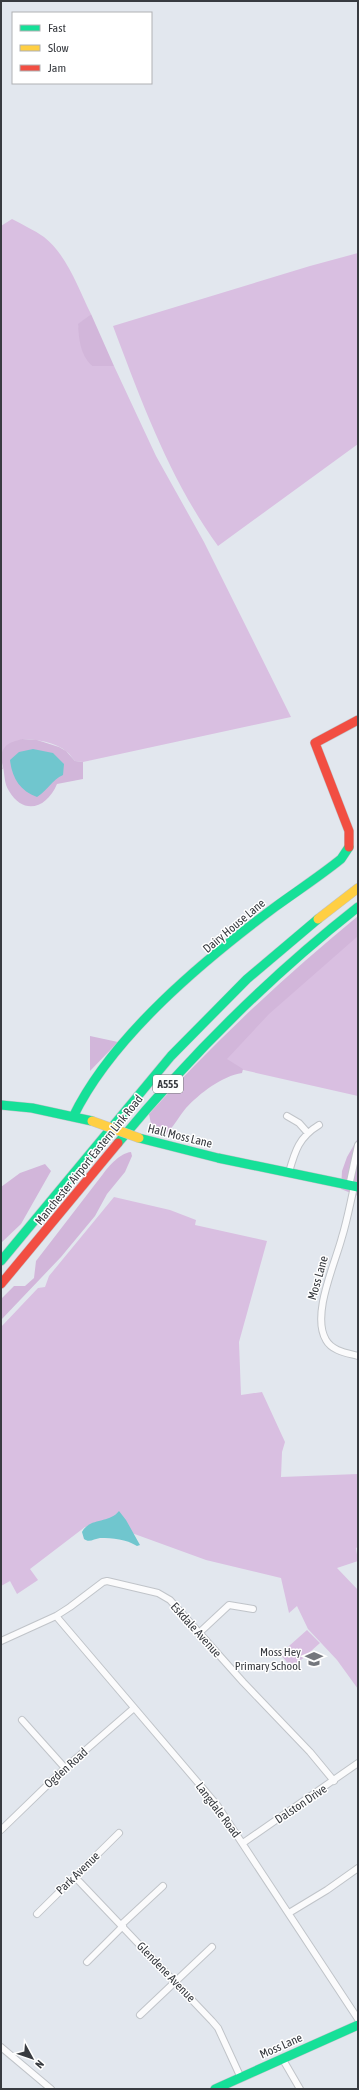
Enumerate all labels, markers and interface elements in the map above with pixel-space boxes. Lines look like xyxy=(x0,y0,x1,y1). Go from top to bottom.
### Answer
legend xyxy=(12,12,152,84)
text: Fast xyxy=(48,21,66,35)
text: Slow xyxy=(48,41,69,55)
text: Jam xyxy=(48,61,66,75)
street label: Dairy House Lane xyxy=(200,896,268,956)
road number: A555 xyxy=(153,1075,183,1093)
street label: Manchester Airport Eastern Link Road xyxy=(32,1092,146,1228)
street label: Hall Moss Lane xyxy=(146,1121,214,1151)
street label: Moss Lane xyxy=(305,1254,331,1302)
street label: Eskdale Avenue xyxy=(168,1600,224,1660)
place label: Moss Hey Primary School xyxy=(235,1645,302,1673)
school or university icon: Moss Hey Primary School xyxy=(304,1649,324,1669)
street label: Ogden Road xyxy=(41,1745,91,1791)
street label: Langdale Road xyxy=(193,1780,243,1840)
street label: Dalston Drive xyxy=(272,1782,330,1826)
street label: Park Avenue xyxy=(53,1849,103,1897)
street label: Glendene Avenue xyxy=(134,1939,198,2005)
street label: Moss Lane xyxy=(257,2030,305,2062)
north arrow xyxy=(12,2038,52,2078)
text: N xyxy=(33,2058,46,2071)

